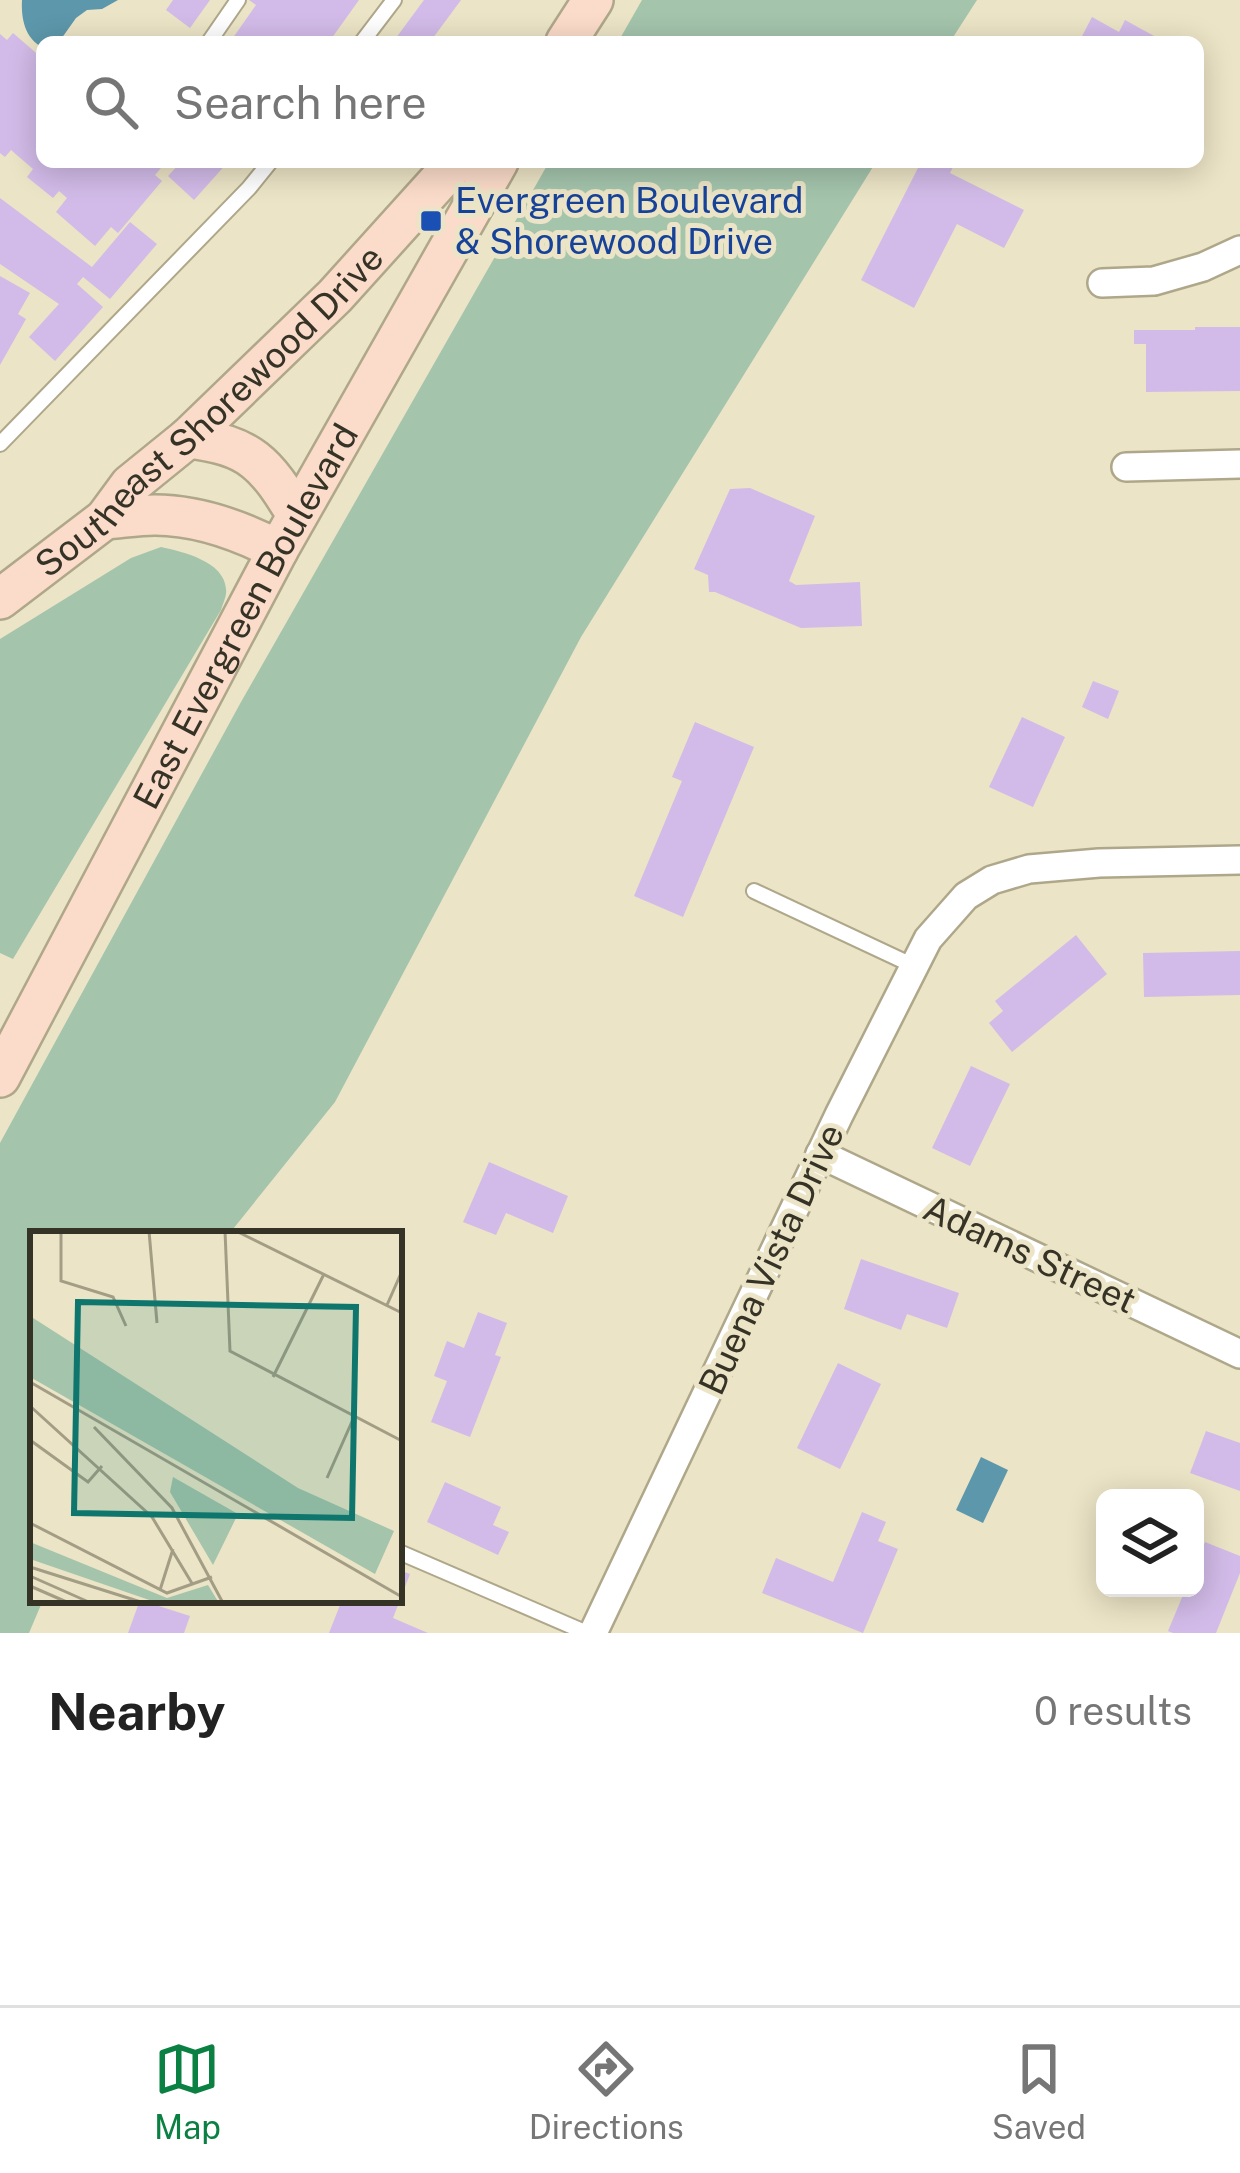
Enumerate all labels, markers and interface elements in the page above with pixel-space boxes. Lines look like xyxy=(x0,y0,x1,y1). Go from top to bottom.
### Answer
search box xyxy=(36,36,1204,168)
icon: search xyxy=(78,69,144,135)
text: Search here xyxy=(174,76,427,129)
place label: Evergreen Boulevard & Shorewood Drive xyxy=(455,179,804,262)
marker: Evergreen Boulevard & Shorewood Drive xyxy=(418,208,444,234)
street label: Southeast Shorewood Drive xyxy=(27,237,392,586)
street label: East Evergreen Boulevard xyxy=(124,416,366,816)
street label: Buena Vista Drive xyxy=(690,1117,852,1401)
street label: Adams Street xyxy=(917,1186,1143,1322)
inset map xyxy=(30,1231,402,1603)
map controls xyxy=(1096,1489,1204,1597)
button: layers xyxy=(1096,1489,1204,1597)
text: Nearby xyxy=(48,1682,225,1741)
text: 0 results xyxy=(1034,1688,1192,1734)
tab: Map xyxy=(154,2036,221,2146)
tab: Directions xyxy=(529,2036,684,2146)
tab: Saved xyxy=(992,2036,1086,2146)

